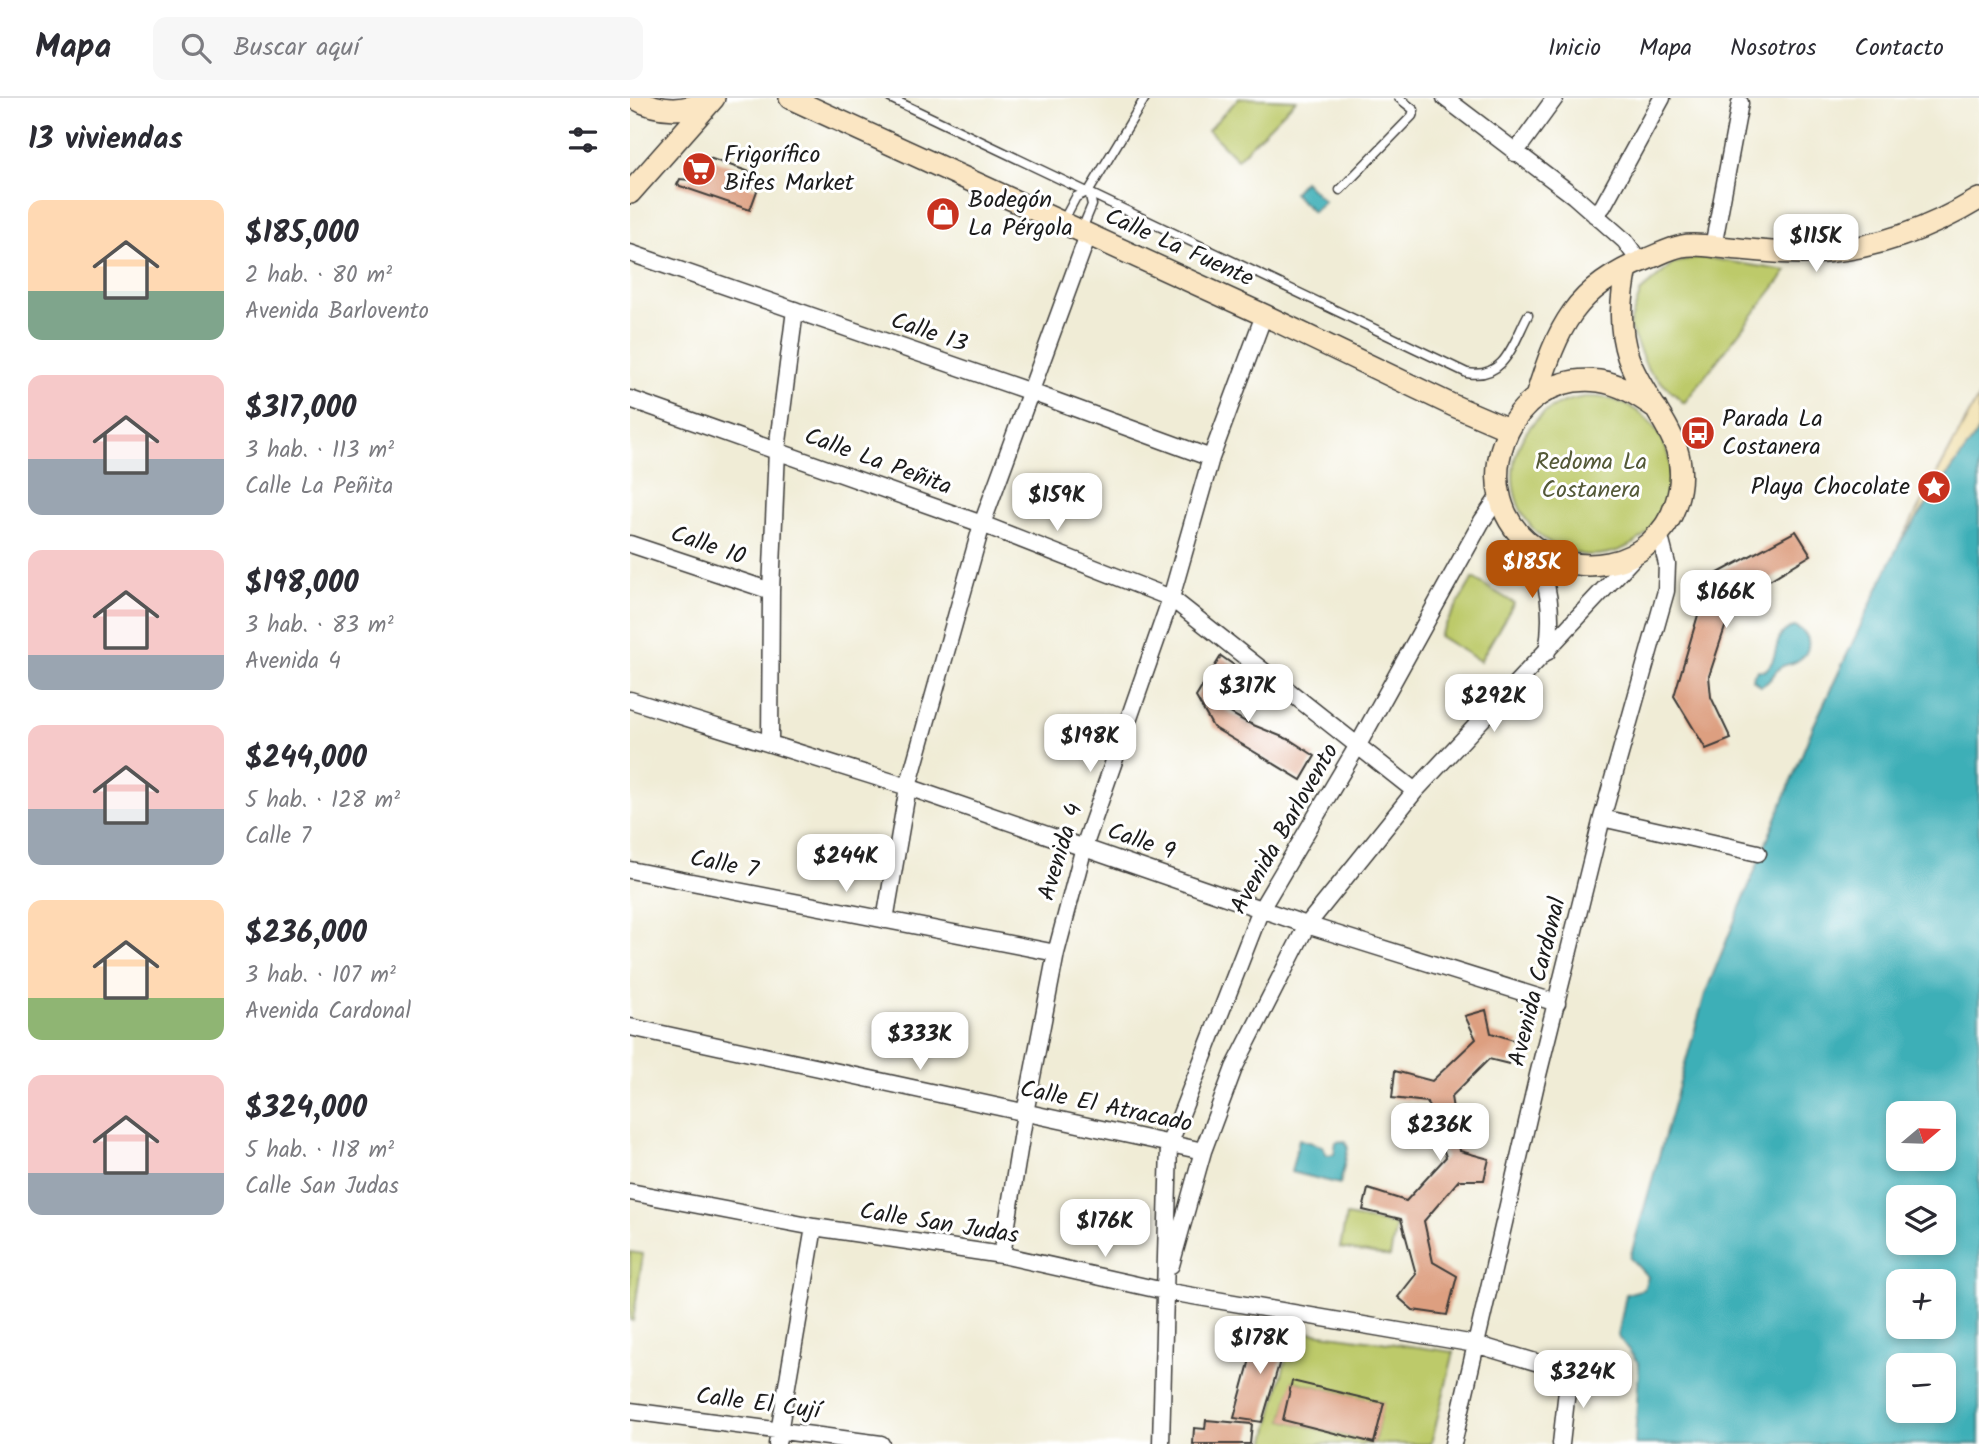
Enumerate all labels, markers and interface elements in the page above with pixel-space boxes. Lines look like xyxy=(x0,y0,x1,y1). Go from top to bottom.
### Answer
search box xyxy=(153,17,643,80)
text: Mapa xyxy=(35,22,111,75)
text: Buscar aquí xyxy=(233,27,360,69)
icon: search xyxy=(177,29,215,67)
text: Inicio xyxy=(1548,29,1601,68)
text: Mapa xyxy=(1639,29,1692,68)
text: Nosotros xyxy=(1730,29,1817,68)
text: Contacto xyxy=(1855,29,1944,68)
text: 13 viviendas xyxy=(28,116,183,164)
icon: filters xyxy=(564,121,602,159)
place label: Frigorífico Bifes Market xyxy=(724,136,855,203)
supermarket icon: Frigorífico Bifes Market xyxy=(680,150,718,188)
place label: Bodegón La Pérgola xyxy=(968,181,1073,248)
shop icon: Bodegón La Pérgola xyxy=(924,195,962,233)
street label: Calle La Fuente xyxy=(1098,198,1260,298)
text: $185,000 xyxy=(245,210,359,258)
pin: $115K xyxy=(1767,214,1865,274)
text: $115K xyxy=(1790,219,1843,255)
icon: home xyxy=(84,228,168,312)
text: 2 hab. · 80 m² xyxy=(245,258,392,294)
text: Avenida Barlovento xyxy=(245,294,429,330)
street label: Calle 13 xyxy=(885,302,973,364)
text: $317,000 xyxy=(245,385,356,433)
place label: Parada La Costanera xyxy=(1722,400,1823,467)
icon: home xyxy=(84,403,168,487)
bus stop icon: Parada La Costanera xyxy=(1679,414,1717,452)
street label: Calle La Peñita xyxy=(799,417,957,507)
text: 3 hab. · 113 m² xyxy=(245,433,394,469)
park label: Redoma La Costanera xyxy=(1535,443,1647,510)
place label: Playa Chocolate xyxy=(1751,468,1910,507)
place icon: Playa Chocolate xyxy=(1915,468,1953,506)
text: Calle La Peñita xyxy=(245,469,393,505)
pin: $159K xyxy=(1008,474,1106,533)
text: $159K xyxy=(1028,478,1086,514)
street label: Calle 10 xyxy=(665,515,751,577)
pin: $185K xyxy=(1483,540,1581,600)
text: $185K xyxy=(1502,545,1562,581)
text: $198,000 xyxy=(245,560,359,608)
pin: $166K xyxy=(1677,570,1775,630)
text: $166K xyxy=(1696,575,1756,611)
icon: home xyxy=(84,578,168,662)
text: 3 hab. · 83 m² xyxy=(245,608,394,644)
text: Avenida 4 xyxy=(245,644,341,680)
pin: $317K xyxy=(1199,664,1297,724)
text: $317K xyxy=(1219,669,1277,705)
pin: $292K xyxy=(1445,674,1543,734)
text: $292K xyxy=(1461,679,1527,715)
pin: $198K xyxy=(1041,714,1139,774)
text: $198K xyxy=(1060,719,1120,755)
text: $244,000 xyxy=(245,735,367,783)
street label: Avenida Barlovento xyxy=(1220,736,1350,922)
icon: home xyxy=(84,753,168,837)
text: 5 hab. · 128 m² xyxy=(245,783,400,819)
street label: Avenida 4 xyxy=(1028,798,1094,906)
street label: Calle 9 xyxy=(1102,812,1180,872)
text: Calle 7 xyxy=(245,819,311,855)
pin: $244K xyxy=(797,834,895,894)
street label: Calle 7 xyxy=(686,839,762,891)
text: $244K xyxy=(813,839,879,875)
street label: Avenida Cardonal xyxy=(1498,893,1578,1071)
text: $236,000 xyxy=(245,910,367,958)
icon: home xyxy=(84,928,168,1012)
text: 3 hab. · 107 m² xyxy=(245,958,396,994)
text: Avenida Cardonal xyxy=(245,994,411,1030)
pin: $333K xyxy=(871,1012,969,1072)
text: $333K xyxy=(887,1017,953,1053)
street label: Calle El Atracado xyxy=(1016,1070,1196,1144)
text: $324,000 xyxy=(245,1085,367,1133)
north arrow xyxy=(1886,1101,1956,1171)
map controls xyxy=(1886,1101,1956,1423)
icon: home xyxy=(84,1103,168,1187)
pin: $236K xyxy=(1391,1104,1489,1163)
text: $236K xyxy=(1407,1108,1473,1144)
text: 5 hab. · 118 m² xyxy=(245,1133,394,1169)
text: Calle San Judas xyxy=(245,1169,399,1205)
button: layers xyxy=(1886,1185,1956,1255)
street label: Calle San Judas xyxy=(857,1192,1021,1256)
pin: $176K xyxy=(1056,1200,1154,1259)
text: $176K xyxy=(1076,1204,1134,1240)
button: + xyxy=(1886,1269,1956,1339)
pin: $178K xyxy=(1211,1316,1309,1376)
text: $178K xyxy=(1231,1321,1289,1357)
pin: $324K xyxy=(1534,1350,1632,1410)
button: − xyxy=(1886,1353,1956,1423)
text: $324K xyxy=(1550,1355,1616,1391)
street label: Calle El Cují xyxy=(694,1377,826,1431)

